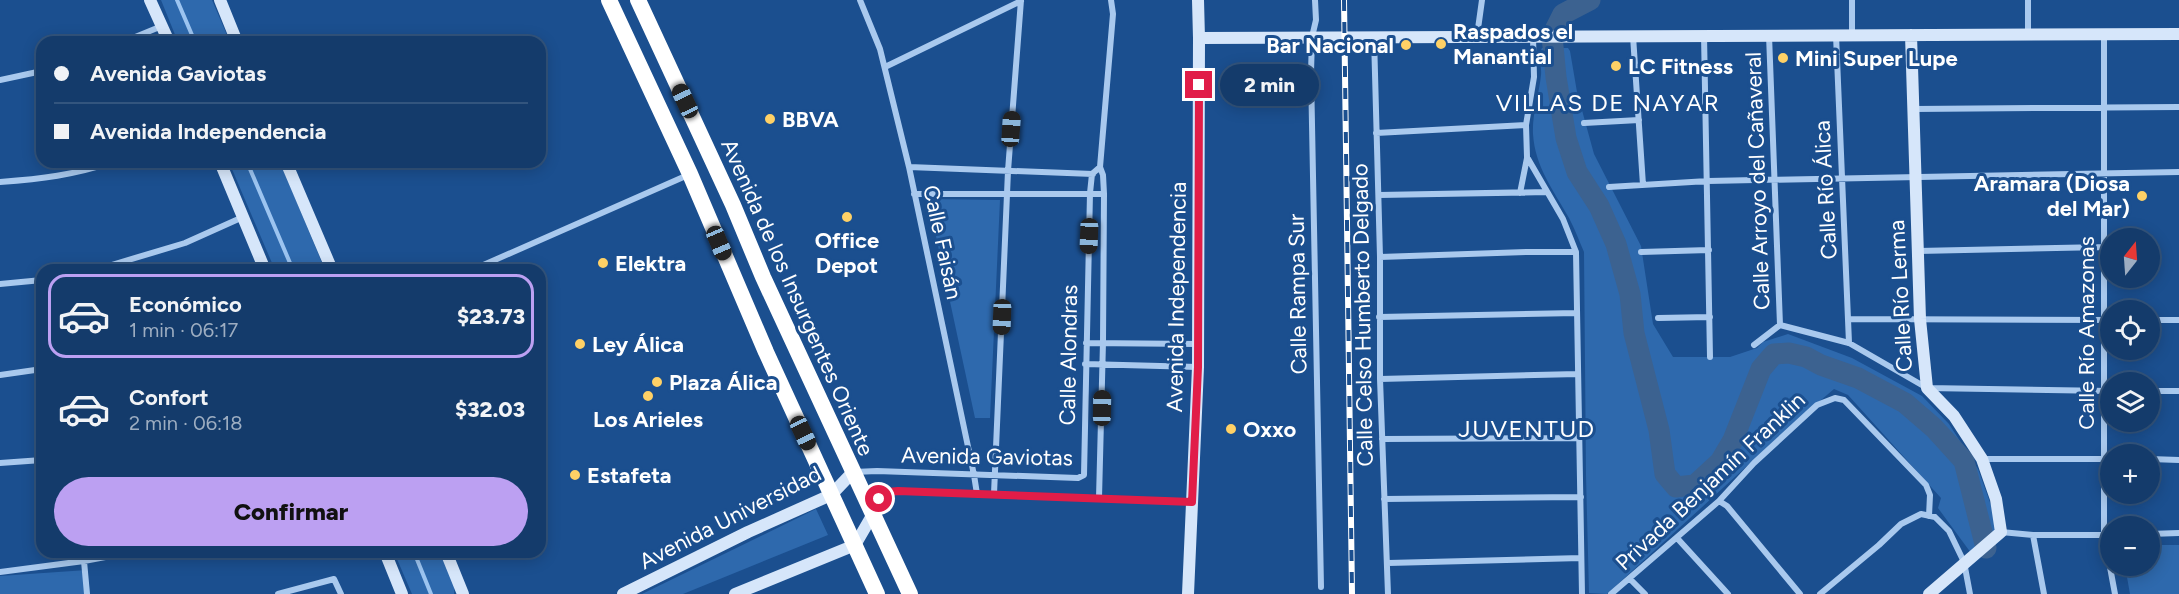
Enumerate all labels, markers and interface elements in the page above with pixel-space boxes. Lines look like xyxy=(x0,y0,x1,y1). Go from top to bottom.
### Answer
place label: Raspados el Manantial xyxy=(1453,18,1573,70)
place label: Bar Nacional xyxy=(1266,32,1394,59)
marker: Raspados el Manantial xyxy=(1434,37,1448,51)
marker: Bar Nacional xyxy=(1399,38,1413,52)
place label: Mini Super Lupe xyxy=(1795,45,1958,72)
street label: Calle Arroyo del Cañaveral xyxy=(1740,51,1775,310)
marker: Mini Super Lupe xyxy=(1776,51,1790,65)
place label: LC Fitness xyxy=(1628,53,1733,80)
marker: LC Fitness xyxy=(1609,59,1623,73)
text: Avenida Gaviotas xyxy=(90,60,266,87)
callout: 2 min xyxy=(1220,64,1319,106)
route end xyxy=(1185,71,1212,98)
text: 2 min xyxy=(1244,73,1295,97)
car xyxy=(669,81,701,121)
district label: VILLAS DE NAYAR xyxy=(1496,88,1720,117)
place label: BBVA xyxy=(782,106,839,133)
car xyxy=(1001,110,1021,148)
marker: BBVA xyxy=(763,112,777,126)
text: Avenida Independencia xyxy=(90,118,326,145)
street label: Calle Río Álica xyxy=(1808,120,1843,260)
street label: Avenida de los Insurgentes Oriente xyxy=(715,135,880,460)
street label: Calle Celso Humberto Delgado xyxy=(1346,163,1379,467)
place label: Aramara (Diosa del Mar) xyxy=(1974,170,2130,222)
street label: Avenida Independencia xyxy=(1161,181,1192,413)
street label: Calle Faisán xyxy=(917,183,968,302)
marker: Aramara (Diosa del Mar) xyxy=(2135,189,2149,203)
marker: Office Depot xyxy=(840,210,854,224)
street label: Calle Rampa Sur xyxy=(1283,213,1312,375)
car xyxy=(1079,218,1099,254)
street label: Calle Río Lerma xyxy=(1883,219,1918,373)
car xyxy=(704,223,734,263)
place label: Office Depot xyxy=(815,227,879,279)
north arrow xyxy=(2100,228,2160,288)
map controls xyxy=(2100,228,2160,576)
street label: Calle Río Amazonas xyxy=(2073,236,2100,430)
place label: Elektra xyxy=(615,250,686,277)
marker: Elektra xyxy=(596,256,610,270)
street label: Calle Alondras xyxy=(1054,284,1083,426)
icon: car xyxy=(57,289,111,343)
text: Económico xyxy=(129,291,242,318)
car xyxy=(992,299,1012,335)
button: locate xyxy=(2100,300,2160,360)
text: $23.73 xyxy=(457,303,525,330)
text: 1 min · 06:17 xyxy=(129,318,238,342)
place label: Ley Álica xyxy=(592,331,684,358)
marker: Ley Álica xyxy=(573,337,587,351)
place label: Plaza Álica xyxy=(669,369,777,396)
button: layers xyxy=(2100,372,2160,432)
marker: Plaza Álica xyxy=(650,375,664,389)
icon: car xyxy=(57,382,111,436)
text: Confort xyxy=(129,384,209,411)
street label: Privada Benjamín Franklin xyxy=(1610,387,1811,576)
marker: Los Arieles xyxy=(641,389,655,403)
car xyxy=(1093,390,1111,426)
text: $32.03 xyxy=(455,396,525,423)
place label: Los Arieles xyxy=(593,406,703,433)
text: 2 min · 06:18 xyxy=(129,411,243,435)
car xyxy=(787,413,819,453)
district label: JUVENTUD xyxy=(1458,414,1596,443)
place label: Oxxo xyxy=(1243,416,1297,443)
marker: Oxxo xyxy=(1224,422,1238,436)
street label: Avenida Gaviotas xyxy=(901,442,1073,471)
button: + xyxy=(2100,444,2160,504)
street label: Avenida Universidad xyxy=(635,460,826,575)
place label: Estafeta xyxy=(587,462,672,489)
marker: Estafeta xyxy=(568,468,582,482)
button: Confirmar xyxy=(54,477,528,546)
route start xyxy=(865,485,892,512)
button: − xyxy=(2100,516,2160,576)

